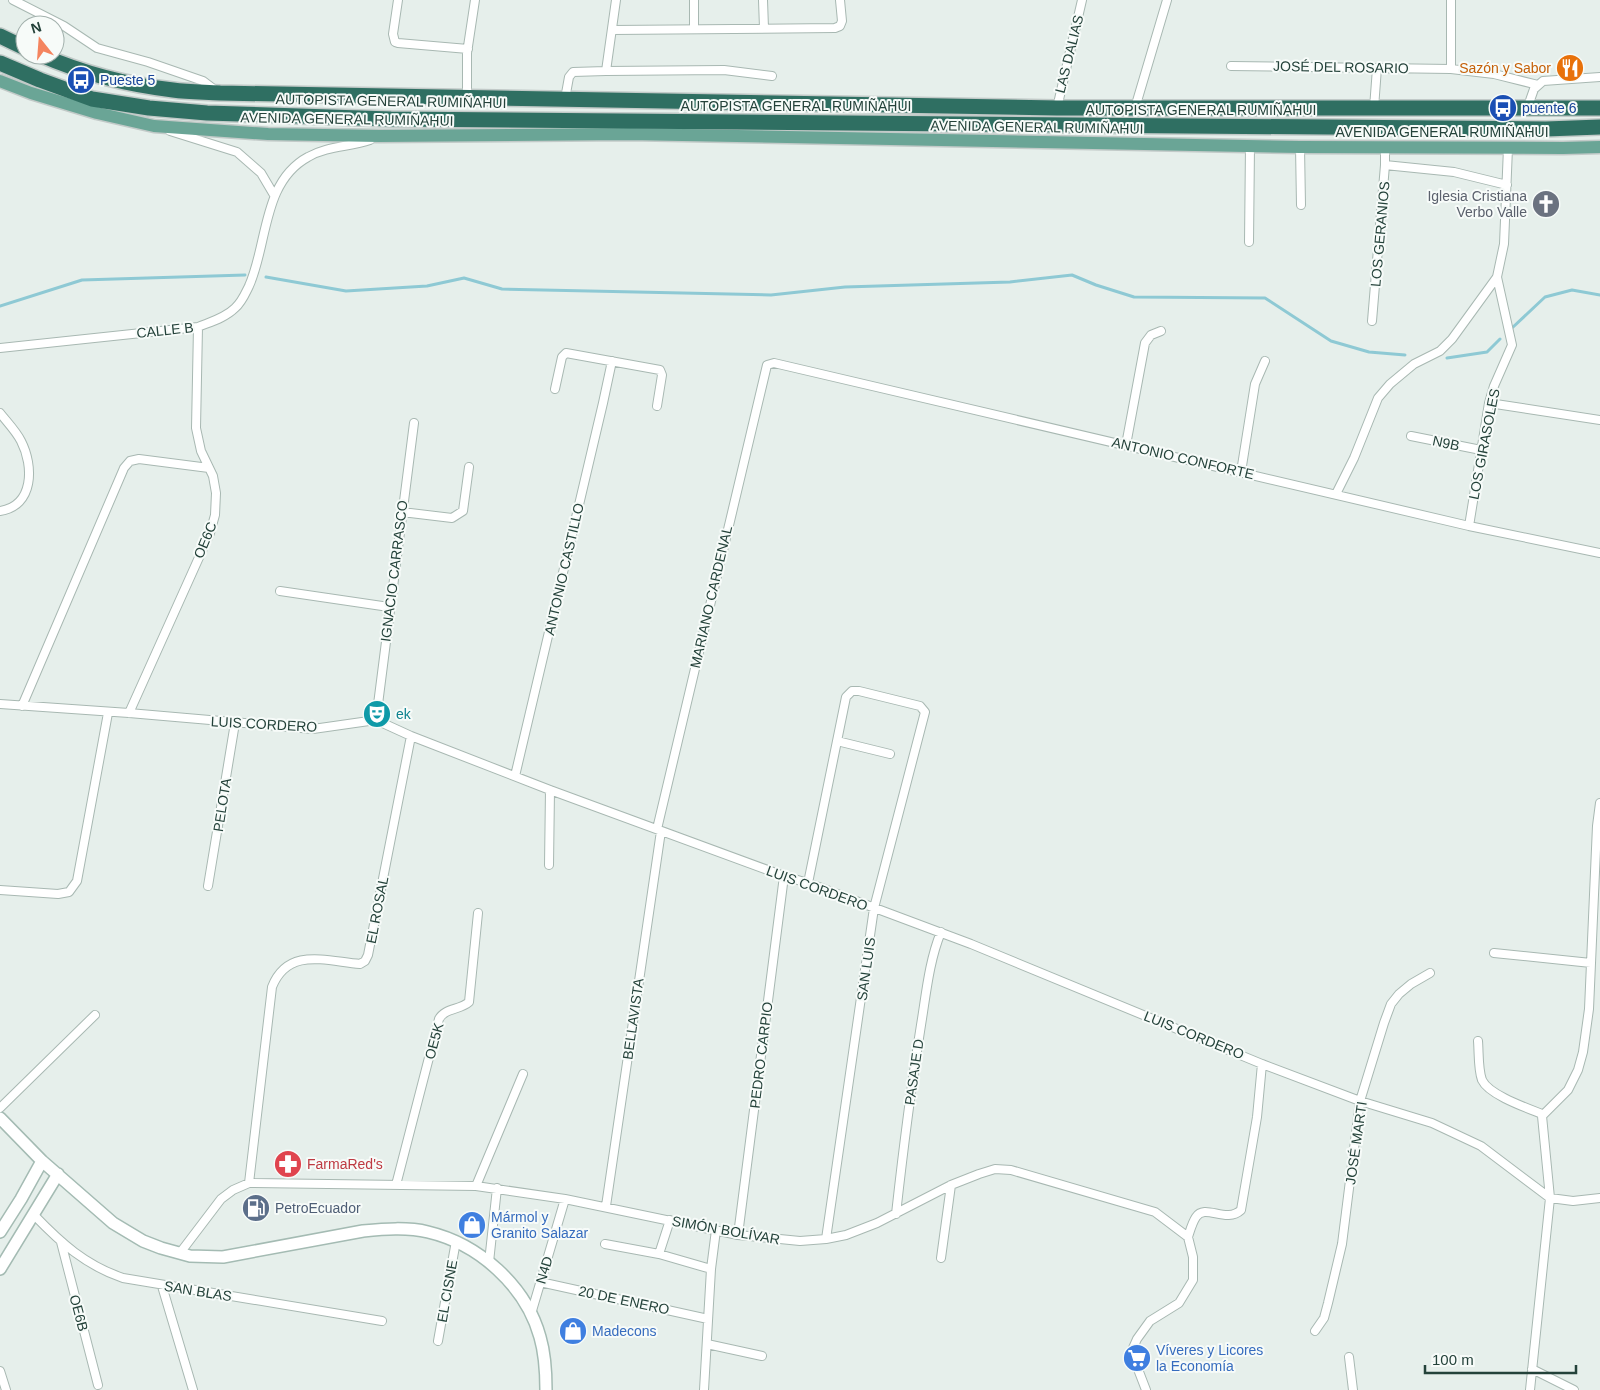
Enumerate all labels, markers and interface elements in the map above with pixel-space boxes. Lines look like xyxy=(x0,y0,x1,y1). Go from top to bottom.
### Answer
street label: LAS DALIAS xyxy=(1052,13,1086,95)
north arrow xyxy=(15,15,65,65)
text: N xyxy=(29,18,43,37)
restaurant icon: Sazón y Sabor xyxy=(1555,53,1585,83)
street label: JOSÉ DEL ROSARIO xyxy=(1273,58,1409,76)
place label: Sazón y Sabor xyxy=(1459,60,1551,76)
bus stop icon: Pueste 5 xyxy=(66,65,96,95)
place label: Pueste 5 xyxy=(100,72,155,88)
street label: AUTOPISTA GENERAL RUMIÑAHUI xyxy=(275,91,507,111)
bus stop icon: puente 6 xyxy=(1488,93,1518,123)
street label: AUTOPISTA GENERAL RUMIÑAHUI xyxy=(681,98,911,114)
place label: puente 6 xyxy=(1522,100,1577,116)
street label: AUTOPISTA GENERAL RUMIÑAHUI xyxy=(1086,102,1316,118)
street label: AVENIDA GENERAL RUMIÑAHUI xyxy=(240,109,454,129)
street label: AVENIDA GENERAL RUMIÑAHUI xyxy=(930,117,1144,137)
street label: AVENIDA GENERAL RUMIÑAHUI xyxy=(1335,124,1549,140)
street label: LOS GERANIOS xyxy=(1367,181,1393,287)
place label: Iglesia Cristiana Verbo Valle xyxy=(1427,188,1527,220)
church icon: Iglesia Cristiana Verbo Valle xyxy=(1531,189,1561,219)
street label: CALLE B xyxy=(136,319,194,341)
street label: LOS GIRASOLES xyxy=(1465,387,1503,501)
street label: N9B xyxy=(1431,432,1461,454)
street label: ANTONIO CONFORTE xyxy=(1110,434,1256,482)
street label: IGNACIO CARRASCO xyxy=(377,499,411,643)
street label: ANTONIO CASTILLO xyxy=(541,501,587,637)
street label: OE6C xyxy=(190,519,220,561)
street label: MARIANO CARDENAL xyxy=(687,524,735,670)
theatre icon: ek xyxy=(362,699,392,729)
place label: ek xyxy=(396,706,412,722)
street label: LUIS CORDERO xyxy=(210,713,318,735)
street label: PELOTA xyxy=(210,776,234,833)
street label: LUIS CORDERO xyxy=(764,862,870,914)
street label: EL ROSAL xyxy=(363,875,391,945)
street label: SAN LUIS xyxy=(854,936,878,1002)
street label: BELLAVISTA xyxy=(619,977,647,1061)
street label: PEDRO CARPIO xyxy=(747,1001,775,1109)
street label: LUIS CORDERO xyxy=(1142,1008,1247,1062)
street label: OE5K xyxy=(421,1020,447,1061)
street label: PASAJE D xyxy=(901,1038,927,1106)
street label: JOSÉ MARTI xyxy=(1342,1100,1370,1186)
pharmacy icon: FarmaRed's xyxy=(273,1149,303,1179)
place label: FarmaRed's xyxy=(307,1156,383,1172)
fuel station icon: PetroEcuador xyxy=(241,1193,271,1223)
place label: PetroEcuador xyxy=(275,1200,361,1216)
place label: Mármol y Granito Salazar xyxy=(491,1209,589,1241)
shop icon: Mármol y Granito Salazar xyxy=(457,1210,487,1240)
street label: SIMÓN BOLÍVAR xyxy=(671,1213,781,1247)
street label: N4D xyxy=(532,1254,556,1286)
street label: EL CISNE xyxy=(434,1258,460,1324)
street label: SAN BLAS xyxy=(163,1278,233,1304)
street label: 20 DE ENERO xyxy=(577,1283,671,1317)
street label: OE6B xyxy=(66,1293,92,1333)
shop icon: Madecons xyxy=(558,1316,588,1346)
place label: Madecons xyxy=(592,1323,657,1339)
place label: Víveres y Licores la Economía xyxy=(1156,1342,1263,1374)
scale bar xyxy=(1425,1342,1576,1374)
supermarket icon: Víveres y Licores la Economía xyxy=(1122,1343,1152,1373)
text: 100 m xyxy=(1432,1351,1474,1368)

